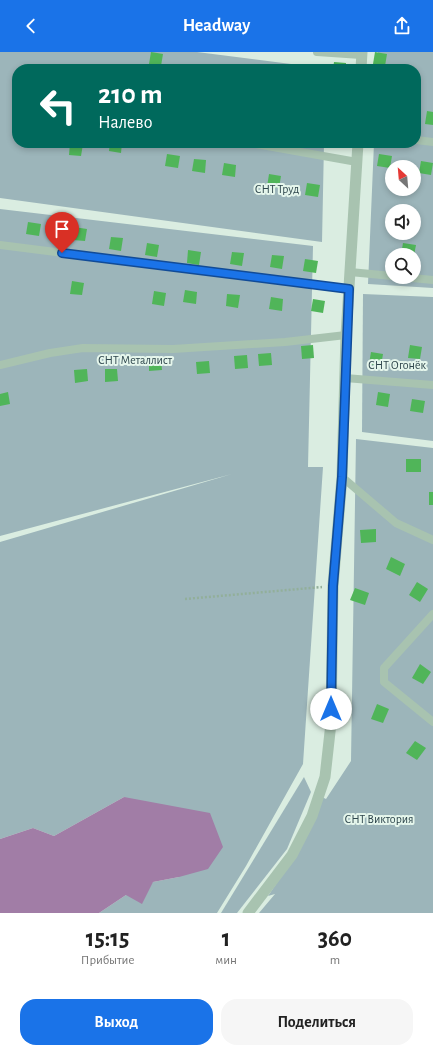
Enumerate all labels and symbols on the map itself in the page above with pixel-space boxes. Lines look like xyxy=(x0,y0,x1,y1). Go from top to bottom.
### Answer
north arrow xyxy=(385,160,421,196)
park label: СНТ Труд xyxy=(255,183,299,196)
pin xyxy=(45,212,79,253)
park label: СНТ Металлист xyxy=(98,354,173,366)
park label: СНТ Огонёк xyxy=(368,359,426,371)
position arrow xyxy=(310,688,352,730)
park label: СНТ Виктория xyxy=(345,813,413,825)

